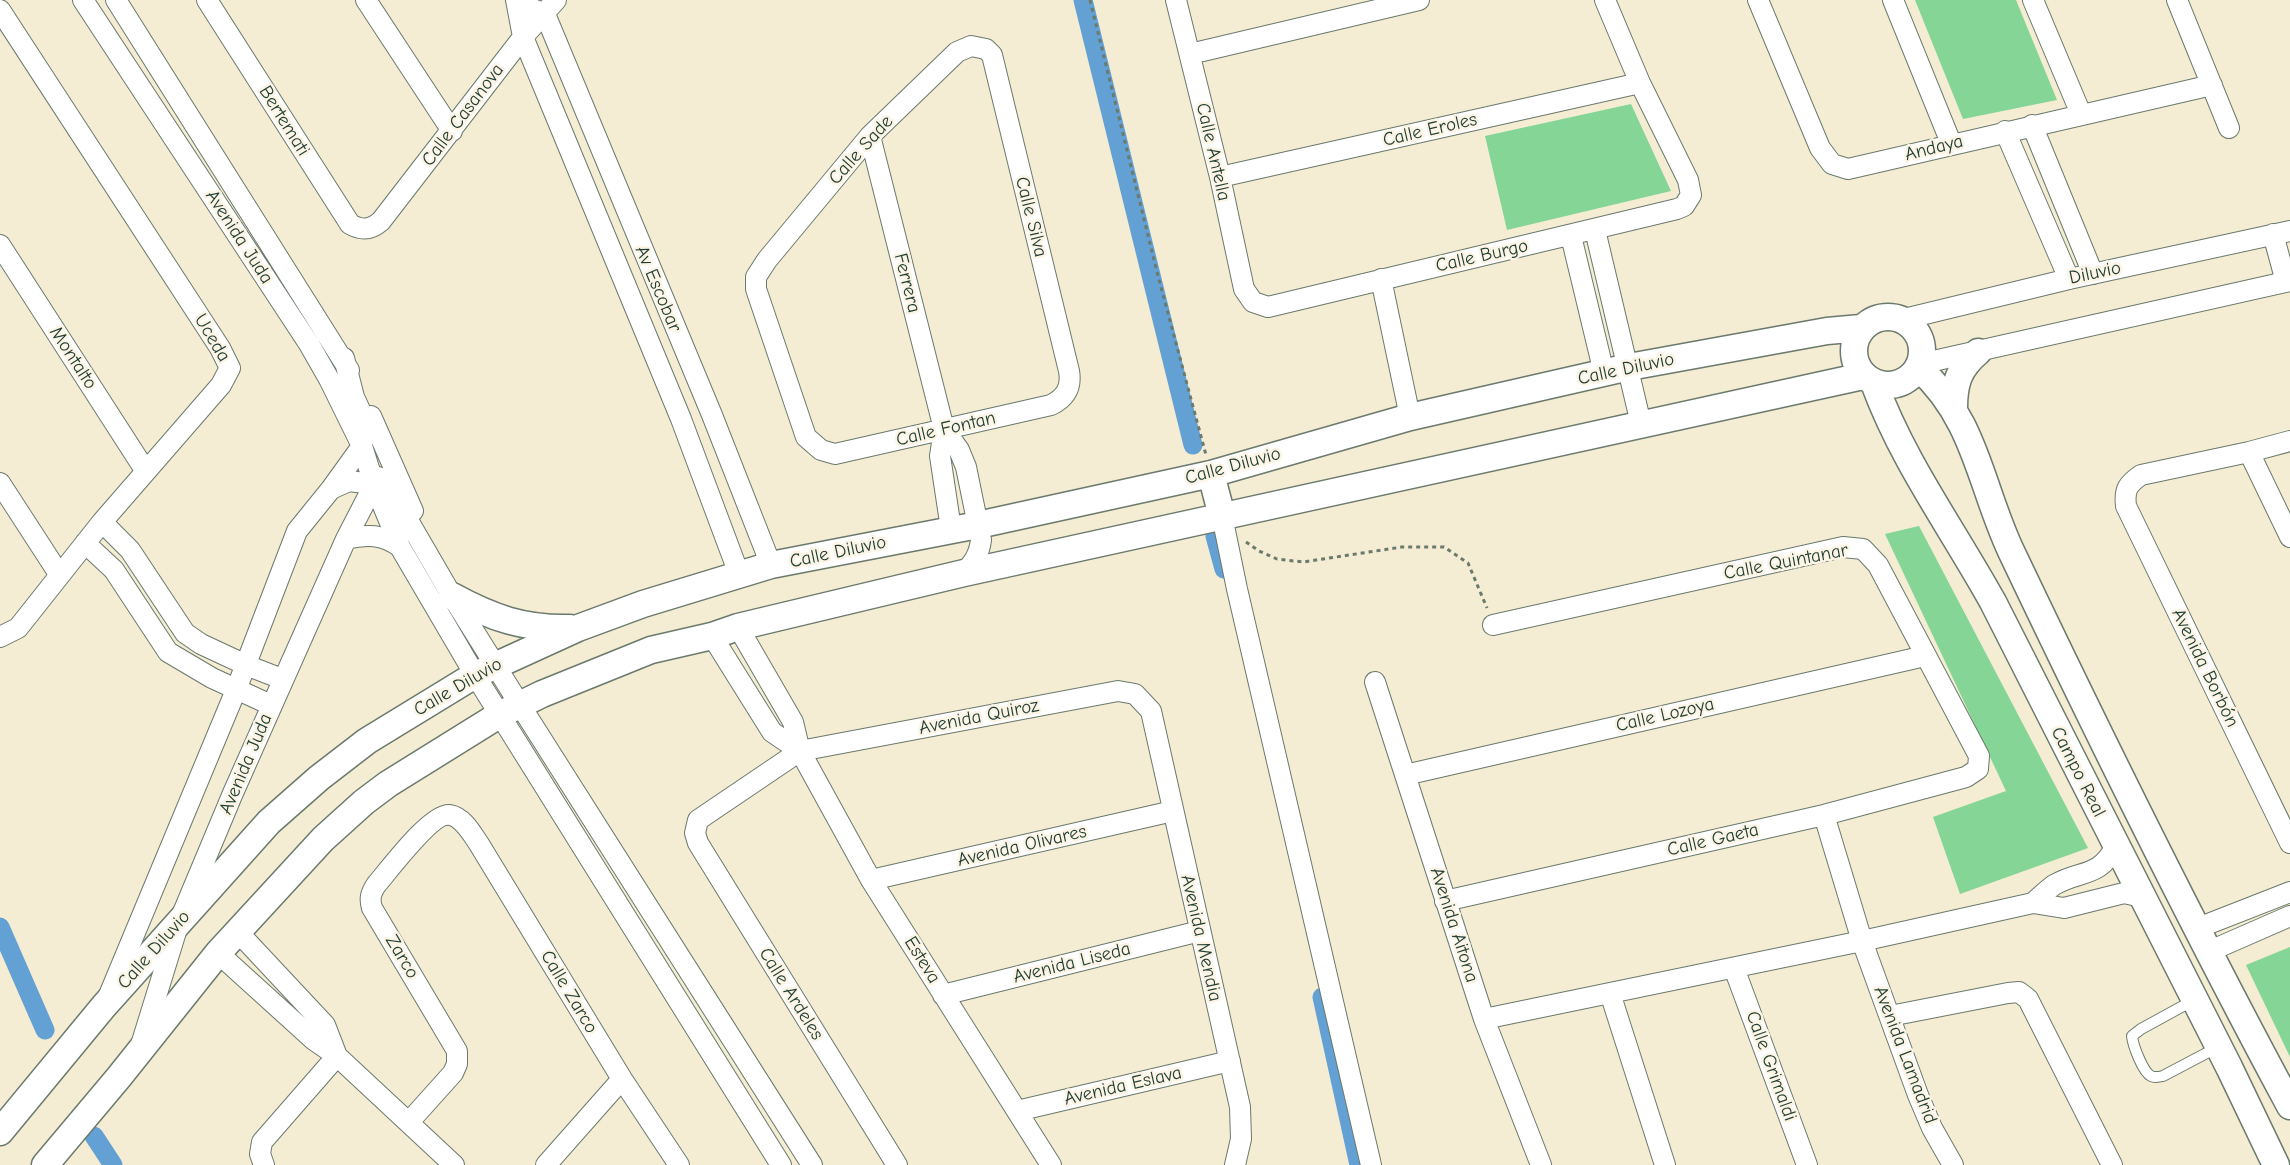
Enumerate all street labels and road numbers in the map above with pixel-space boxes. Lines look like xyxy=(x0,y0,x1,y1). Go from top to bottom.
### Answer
street label: Calle Casanova xyxy=(417,59,509,171)
street label: Bertemati xyxy=(254,82,314,160)
street label: Calle Antella xyxy=(1191,101,1235,203)
street label: Calle Eroles xyxy=(1381,108,1479,152)
street label: Calle Sade xyxy=(824,111,898,189)
street label: Andaya xyxy=(1902,130,1966,166)
street label: Calle Silva xyxy=(1010,174,1052,260)
street label: Avenida Juda xyxy=(200,186,278,288)
street label: Calle Burgo xyxy=(1434,234,1530,278)
street label: Av Escobar xyxy=(630,243,686,335)
street label: Ferrera xyxy=(889,251,925,315)
street label: Diluvio xyxy=(2067,256,2123,290)
street label: Uceda xyxy=(189,310,235,366)
street label: Montalto xyxy=(44,322,102,394)
street label: Calle Diluvio xyxy=(1576,348,1676,390)
street label: Calle Fontan xyxy=(894,406,998,452)
street label: Calle Diluvio xyxy=(1183,442,1283,490)
street label: Calle Diluvio xyxy=(788,531,888,573)
street label: Calle Quintanar xyxy=(1722,539,1850,585)
street label: Avenida Borbón xyxy=(2166,605,2244,731)
street label: Calle Diluvio xyxy=(410,653,506,721)
street label: Calle Lozoya xyxy=(1614,693,1716,737)
street label: Avenida Quiroz xyxy=(917,694,1041,740)
street label: Avenida Juda xyxy=(215,710,277,818)
street label: Campo Real xyxy=(2046,723,2110,821)
street label: Calle Gaeta xyxy=(1665,818,1761,862)
street label: Avenida Olivares xyxy=(955,820,1089,872)
street label: Avenida Aitona xyxy=(1425,865,1483,985)
street label: Avenida Mendia xyxy=(1175,872,1227,1004)
street label: Calle Diluvio xyxy=(113,906,195,994)
street label: Zarco xyxy=(380,931,424,983)
street label: Esteva xyxy=(899,932,945,988)
street label: Avenida Liseda xyxy=(1011,937,1133,989)
street label: Calle Ardeles xyxy=(754,944,828,1044)
street label: Calle Zarco xyxy=(535,946,603,1038)
street label: Avenida Lamadrid xyxy=(1868,983,1942,1127)
street label: Calle Grimaldi xyxy=(1741,1008,1801,1124)
street label: Avenida Eslava xyxy=(1062,1061,1184,1111)

